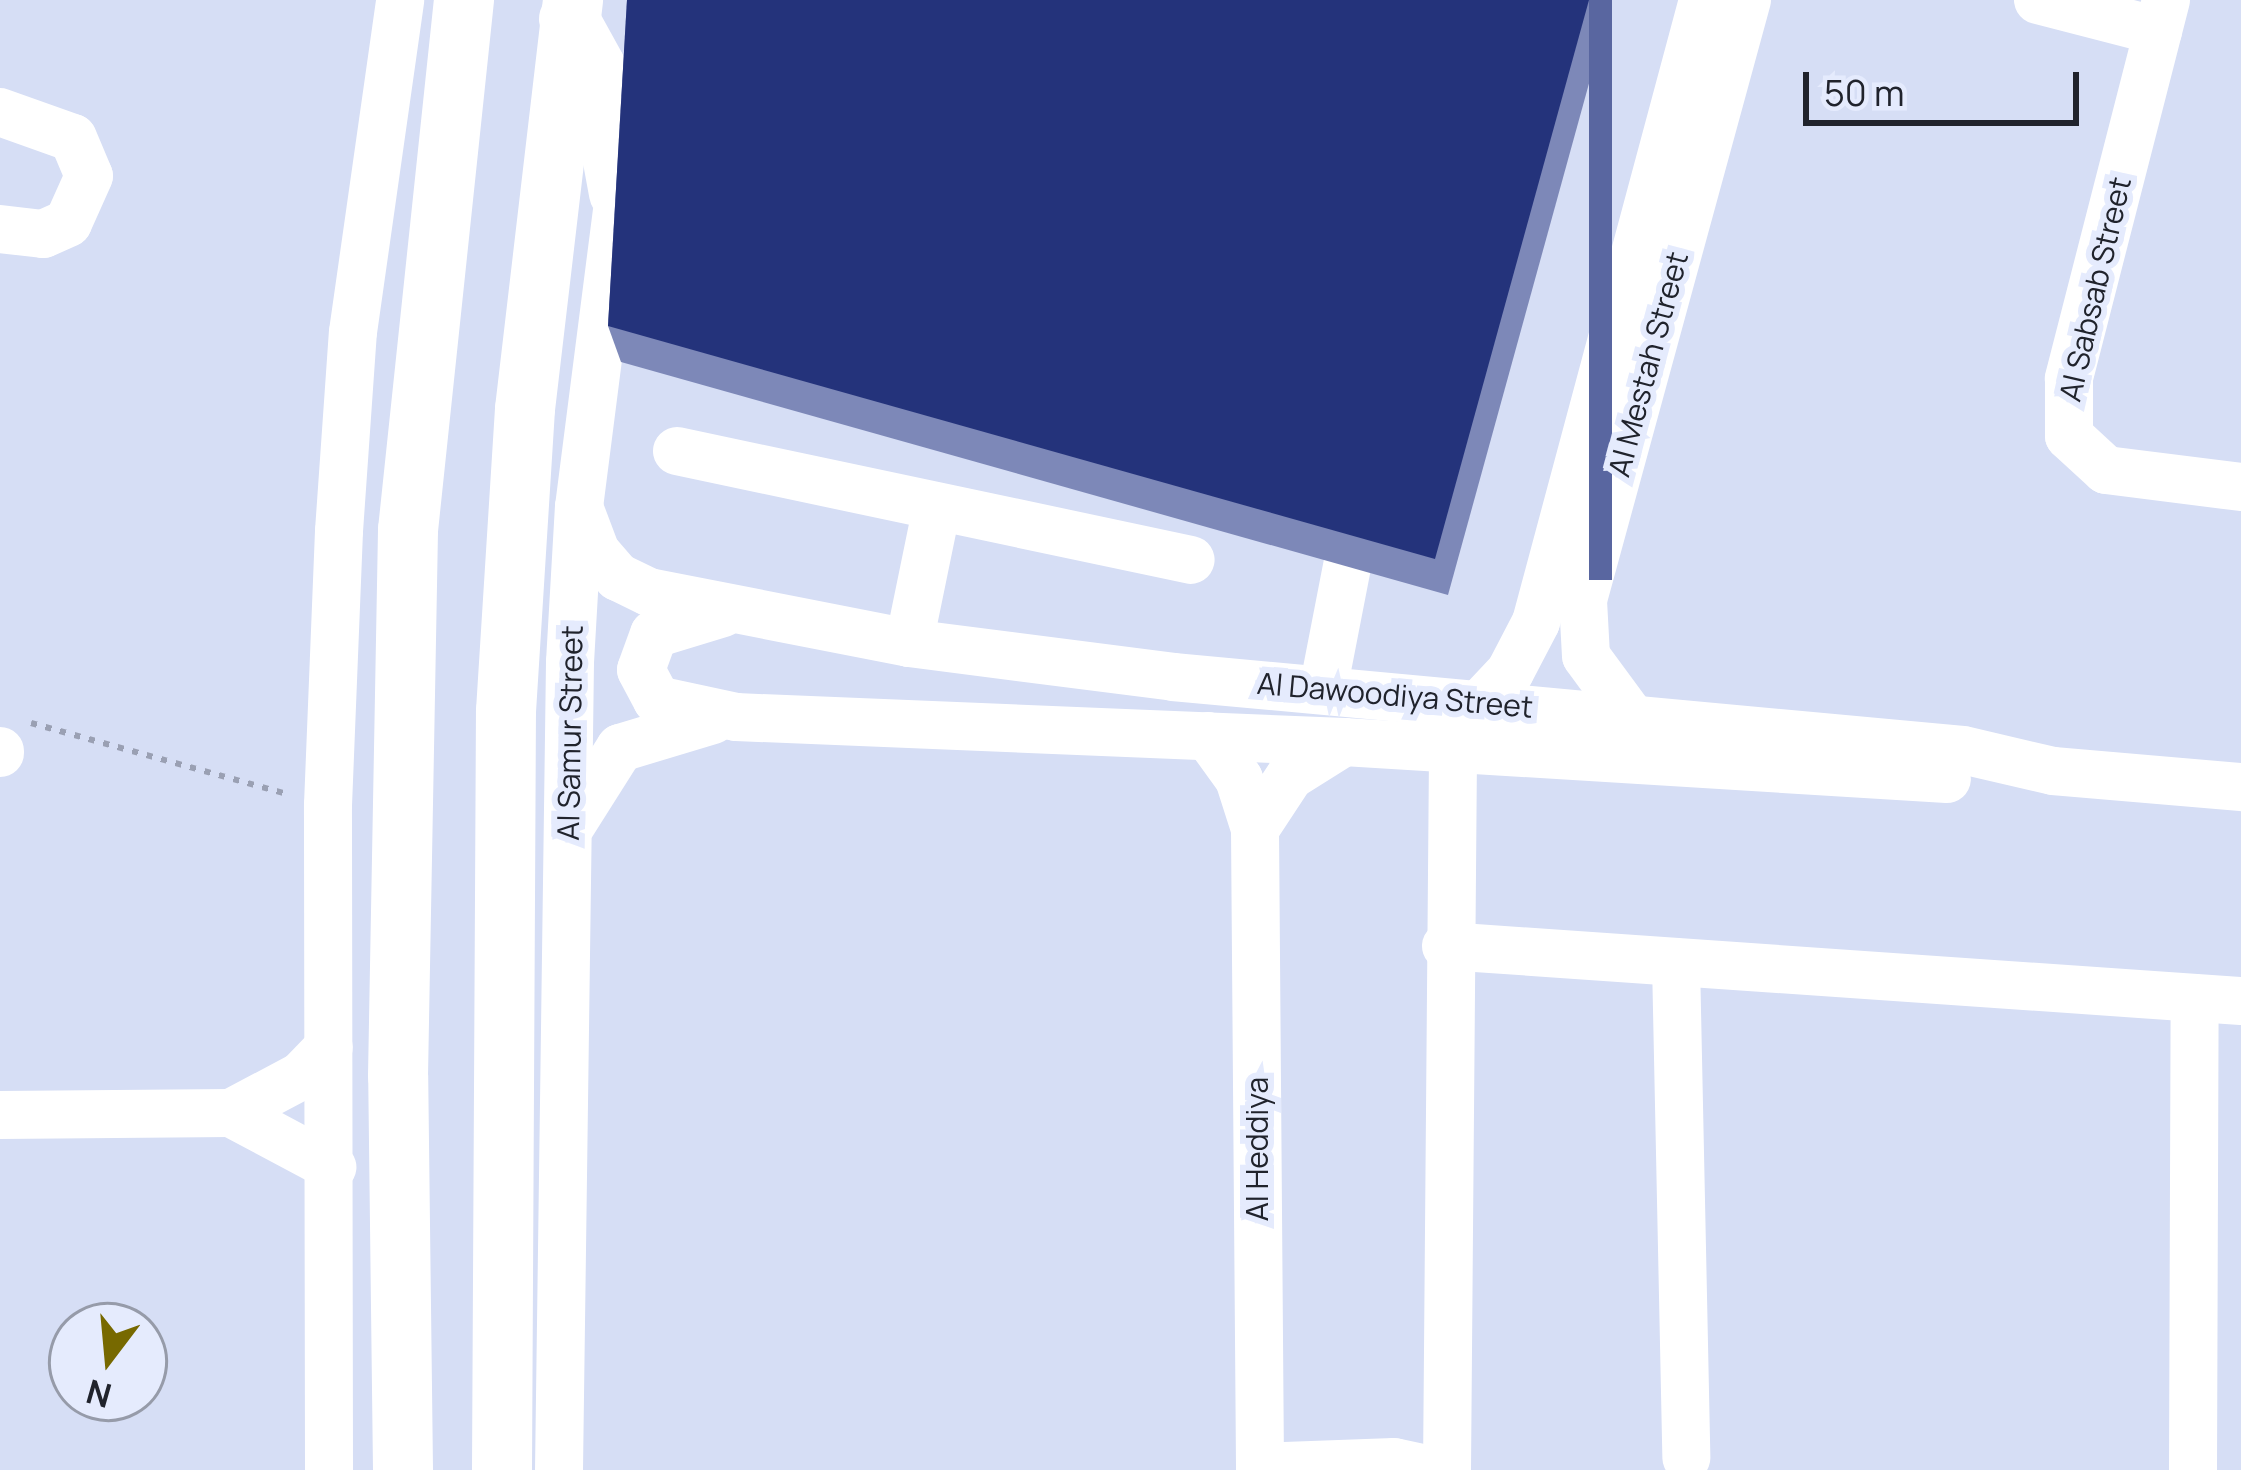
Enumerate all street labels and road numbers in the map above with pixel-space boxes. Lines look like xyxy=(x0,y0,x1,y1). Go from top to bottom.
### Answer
street label: Al Sabsab Street xyxy=(2052,173,2138,405)
street label: Al Mestah Street xyxy=(1601,248,1695,480)
street label: Al Samur Street xyxy=(550,625,590,841)
street label: Al Dawoodiya Street xyxy=(1256,665,1534,725)
street label: Al Heddiya xyxy=(1239,1077,1275,1221)

